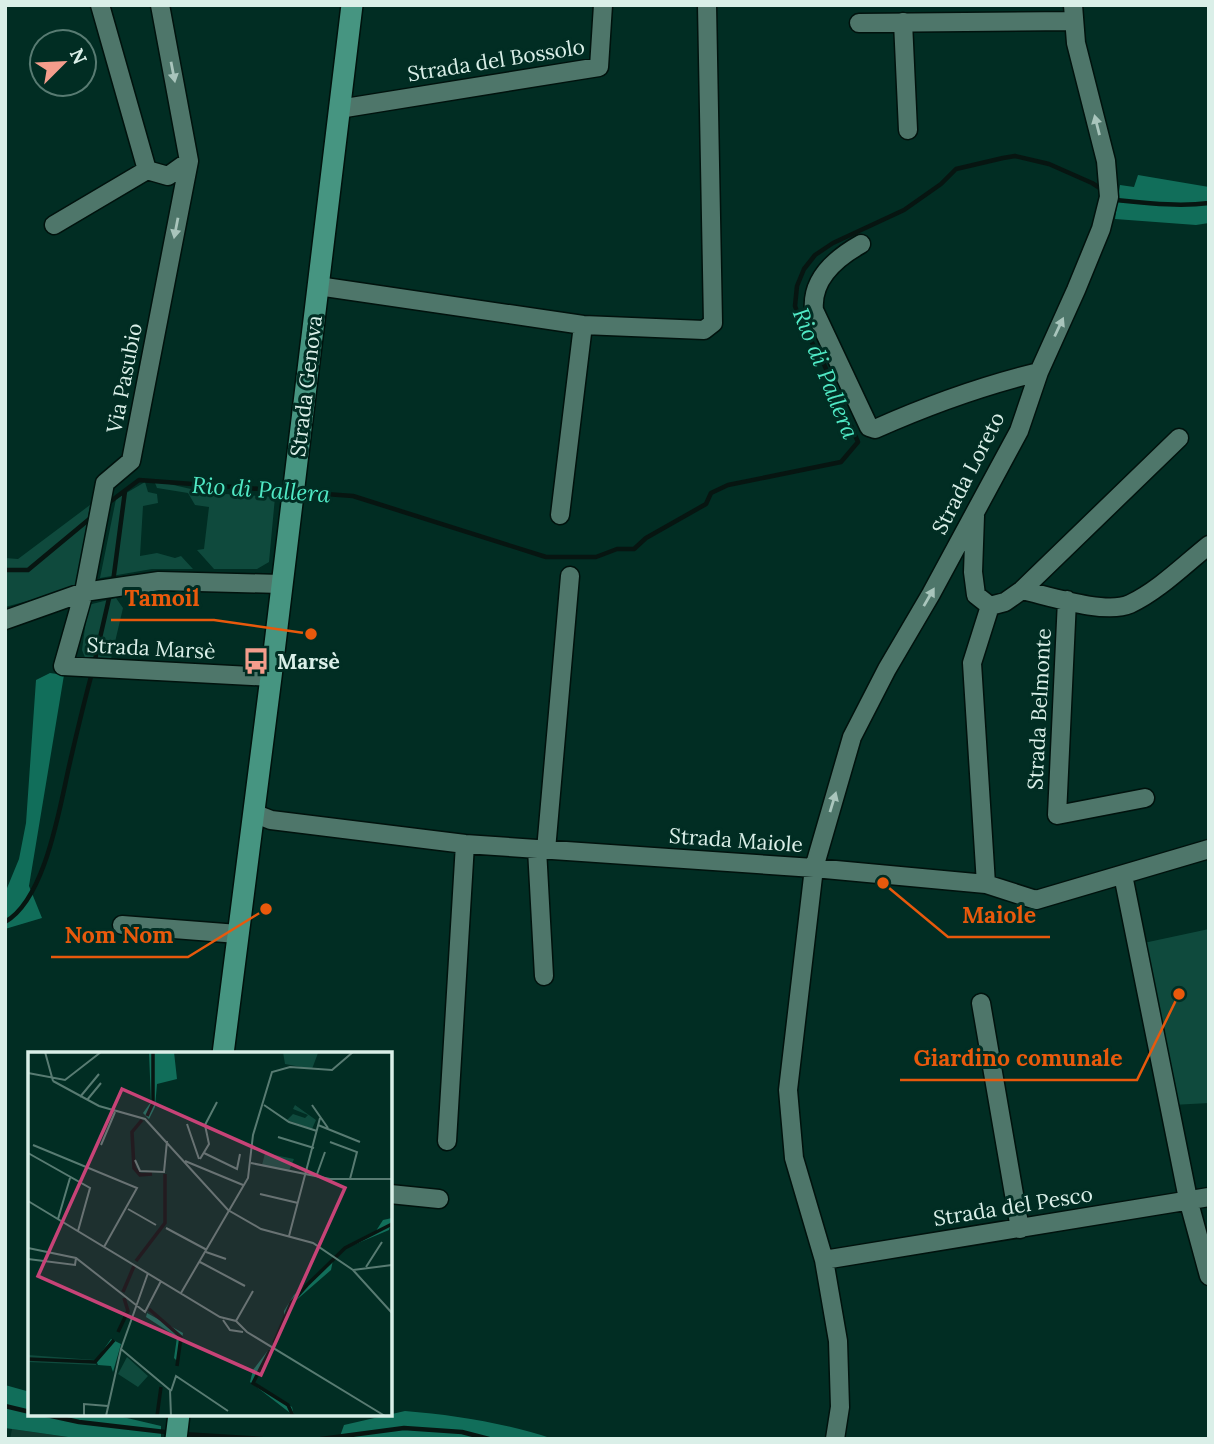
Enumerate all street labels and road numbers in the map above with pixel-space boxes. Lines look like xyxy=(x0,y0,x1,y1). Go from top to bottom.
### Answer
street label: Strada del Bossolo xyxy=(406,33,586,87)
street label: Strada Genova xyxy=(284,314,328,458)
street label: Via Pasubio xyxy=(100,321,148,436)
street label: Strada Loreto xyxy=(926,407,1010,539)
street label: Strada Belmonte xyxy=(1021,627,1057,791)
street label: Strada Marsè xyxy=(86,631,216,665)
street label: Strada Maiole xyxy=(668,822,804,858)
street label: Strada del Pesco xyxy=(931,1180,1095,1232)

